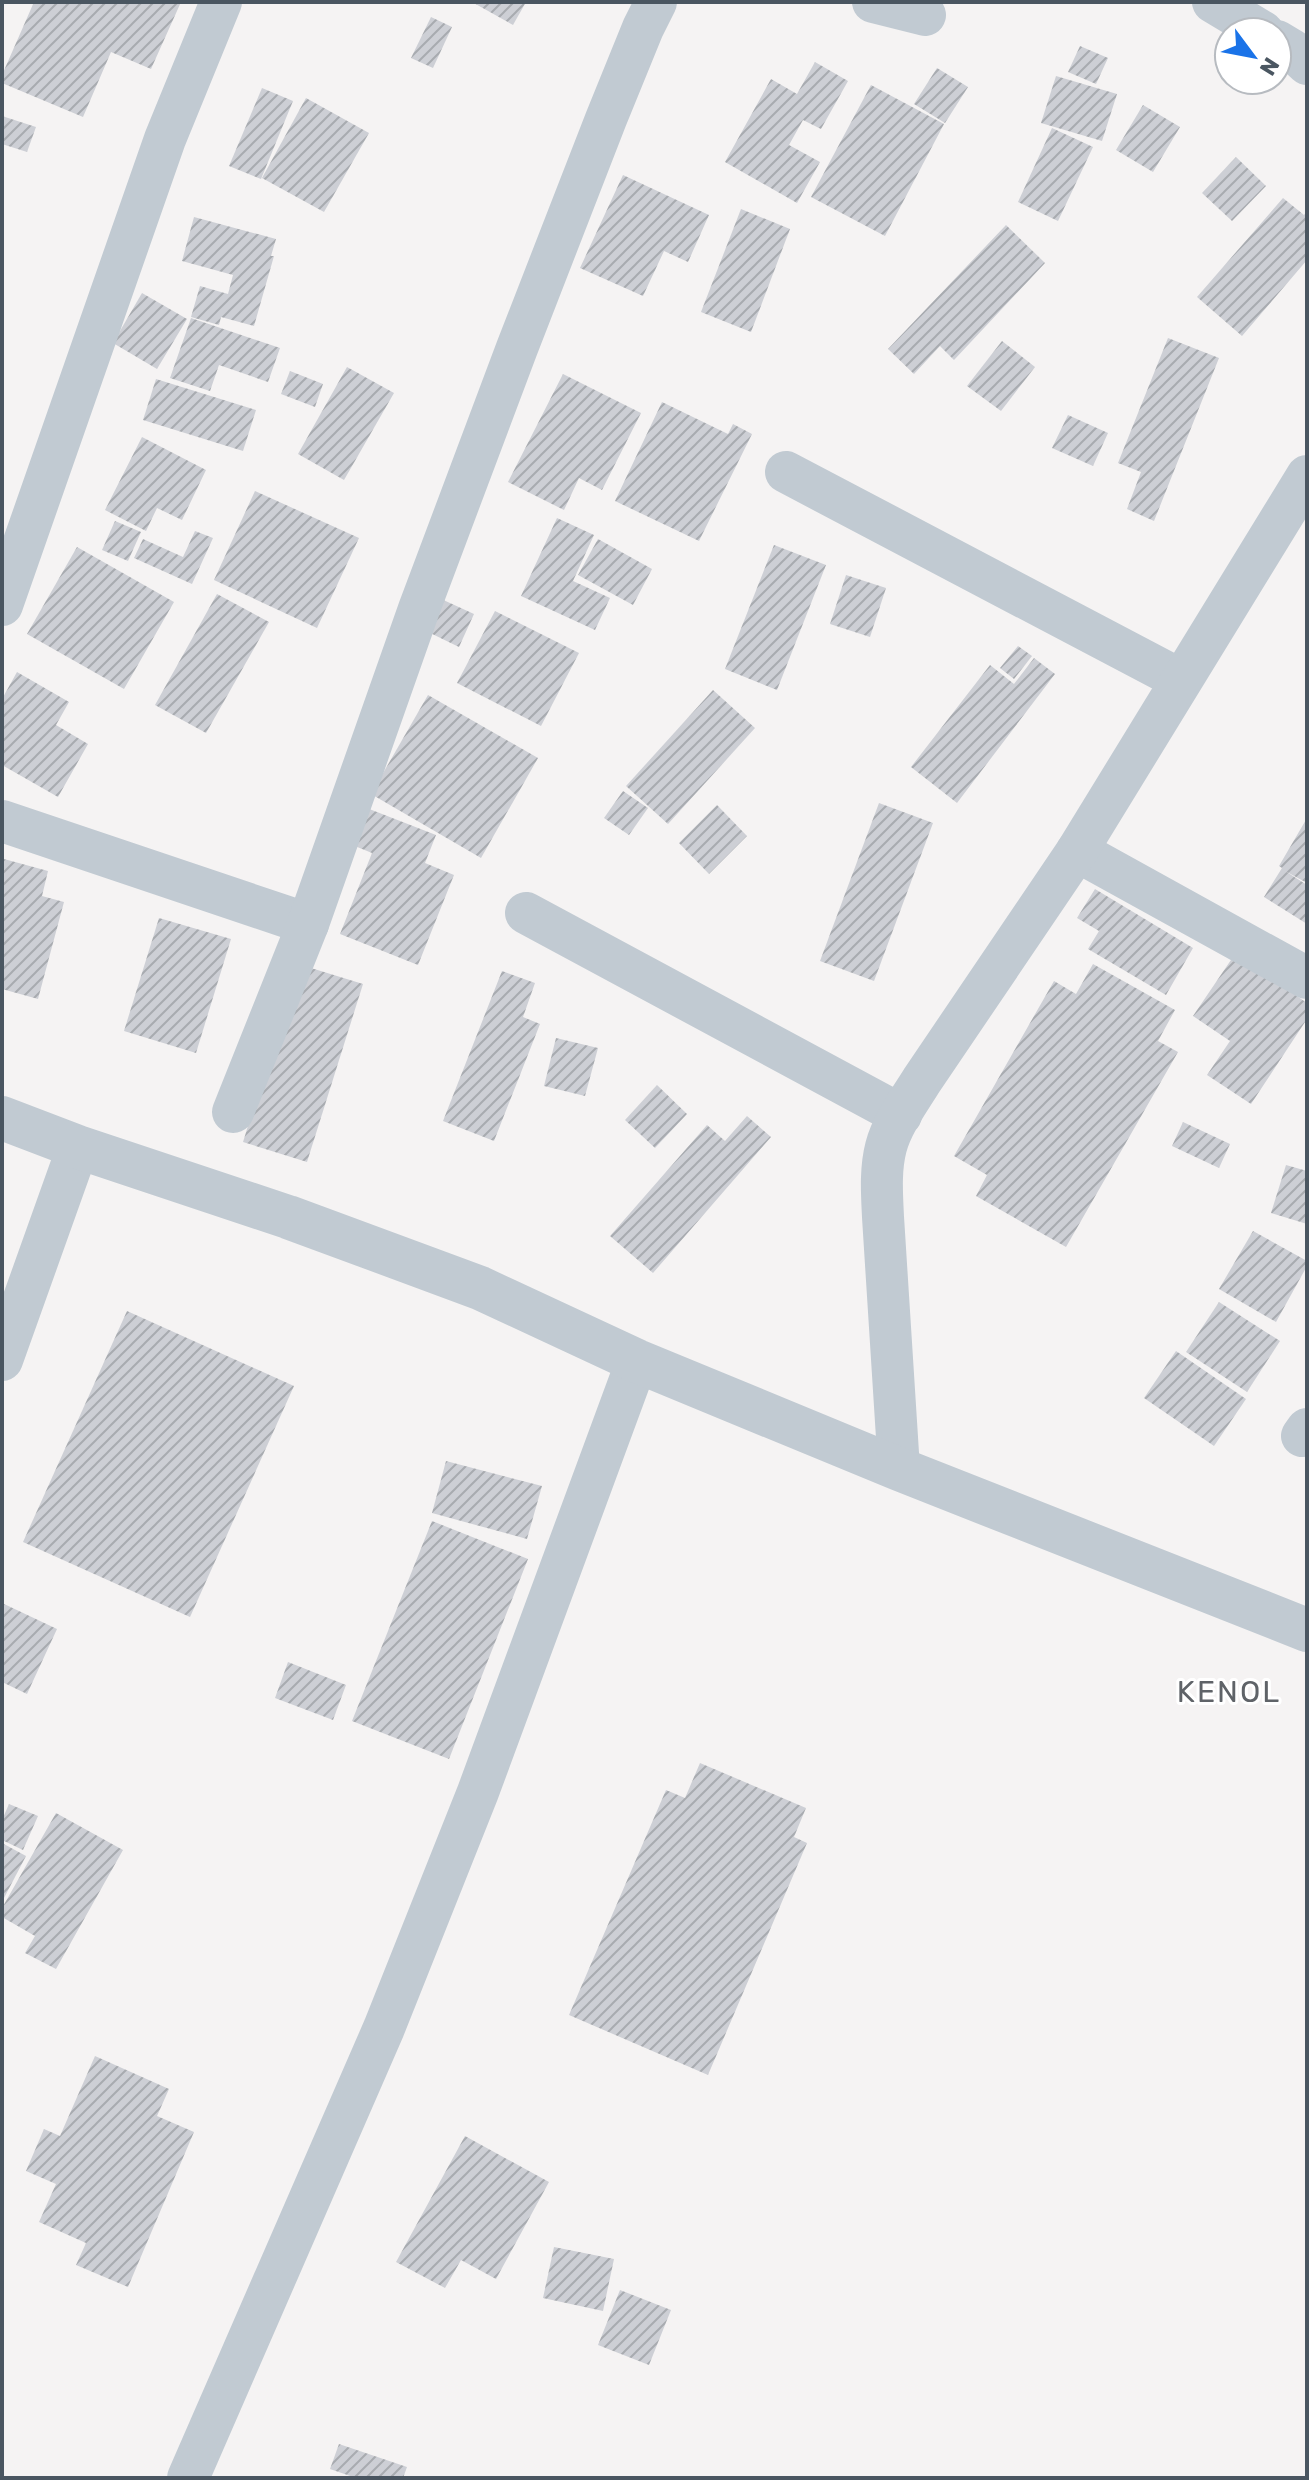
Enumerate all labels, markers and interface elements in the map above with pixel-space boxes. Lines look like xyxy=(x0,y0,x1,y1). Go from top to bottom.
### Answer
north arrow xyxy=(1213,16,1293,96)
text: N xyxy=(1254,52,1285,80)
district label: KENOL xyxy=(1177,1674,1281,1710)

